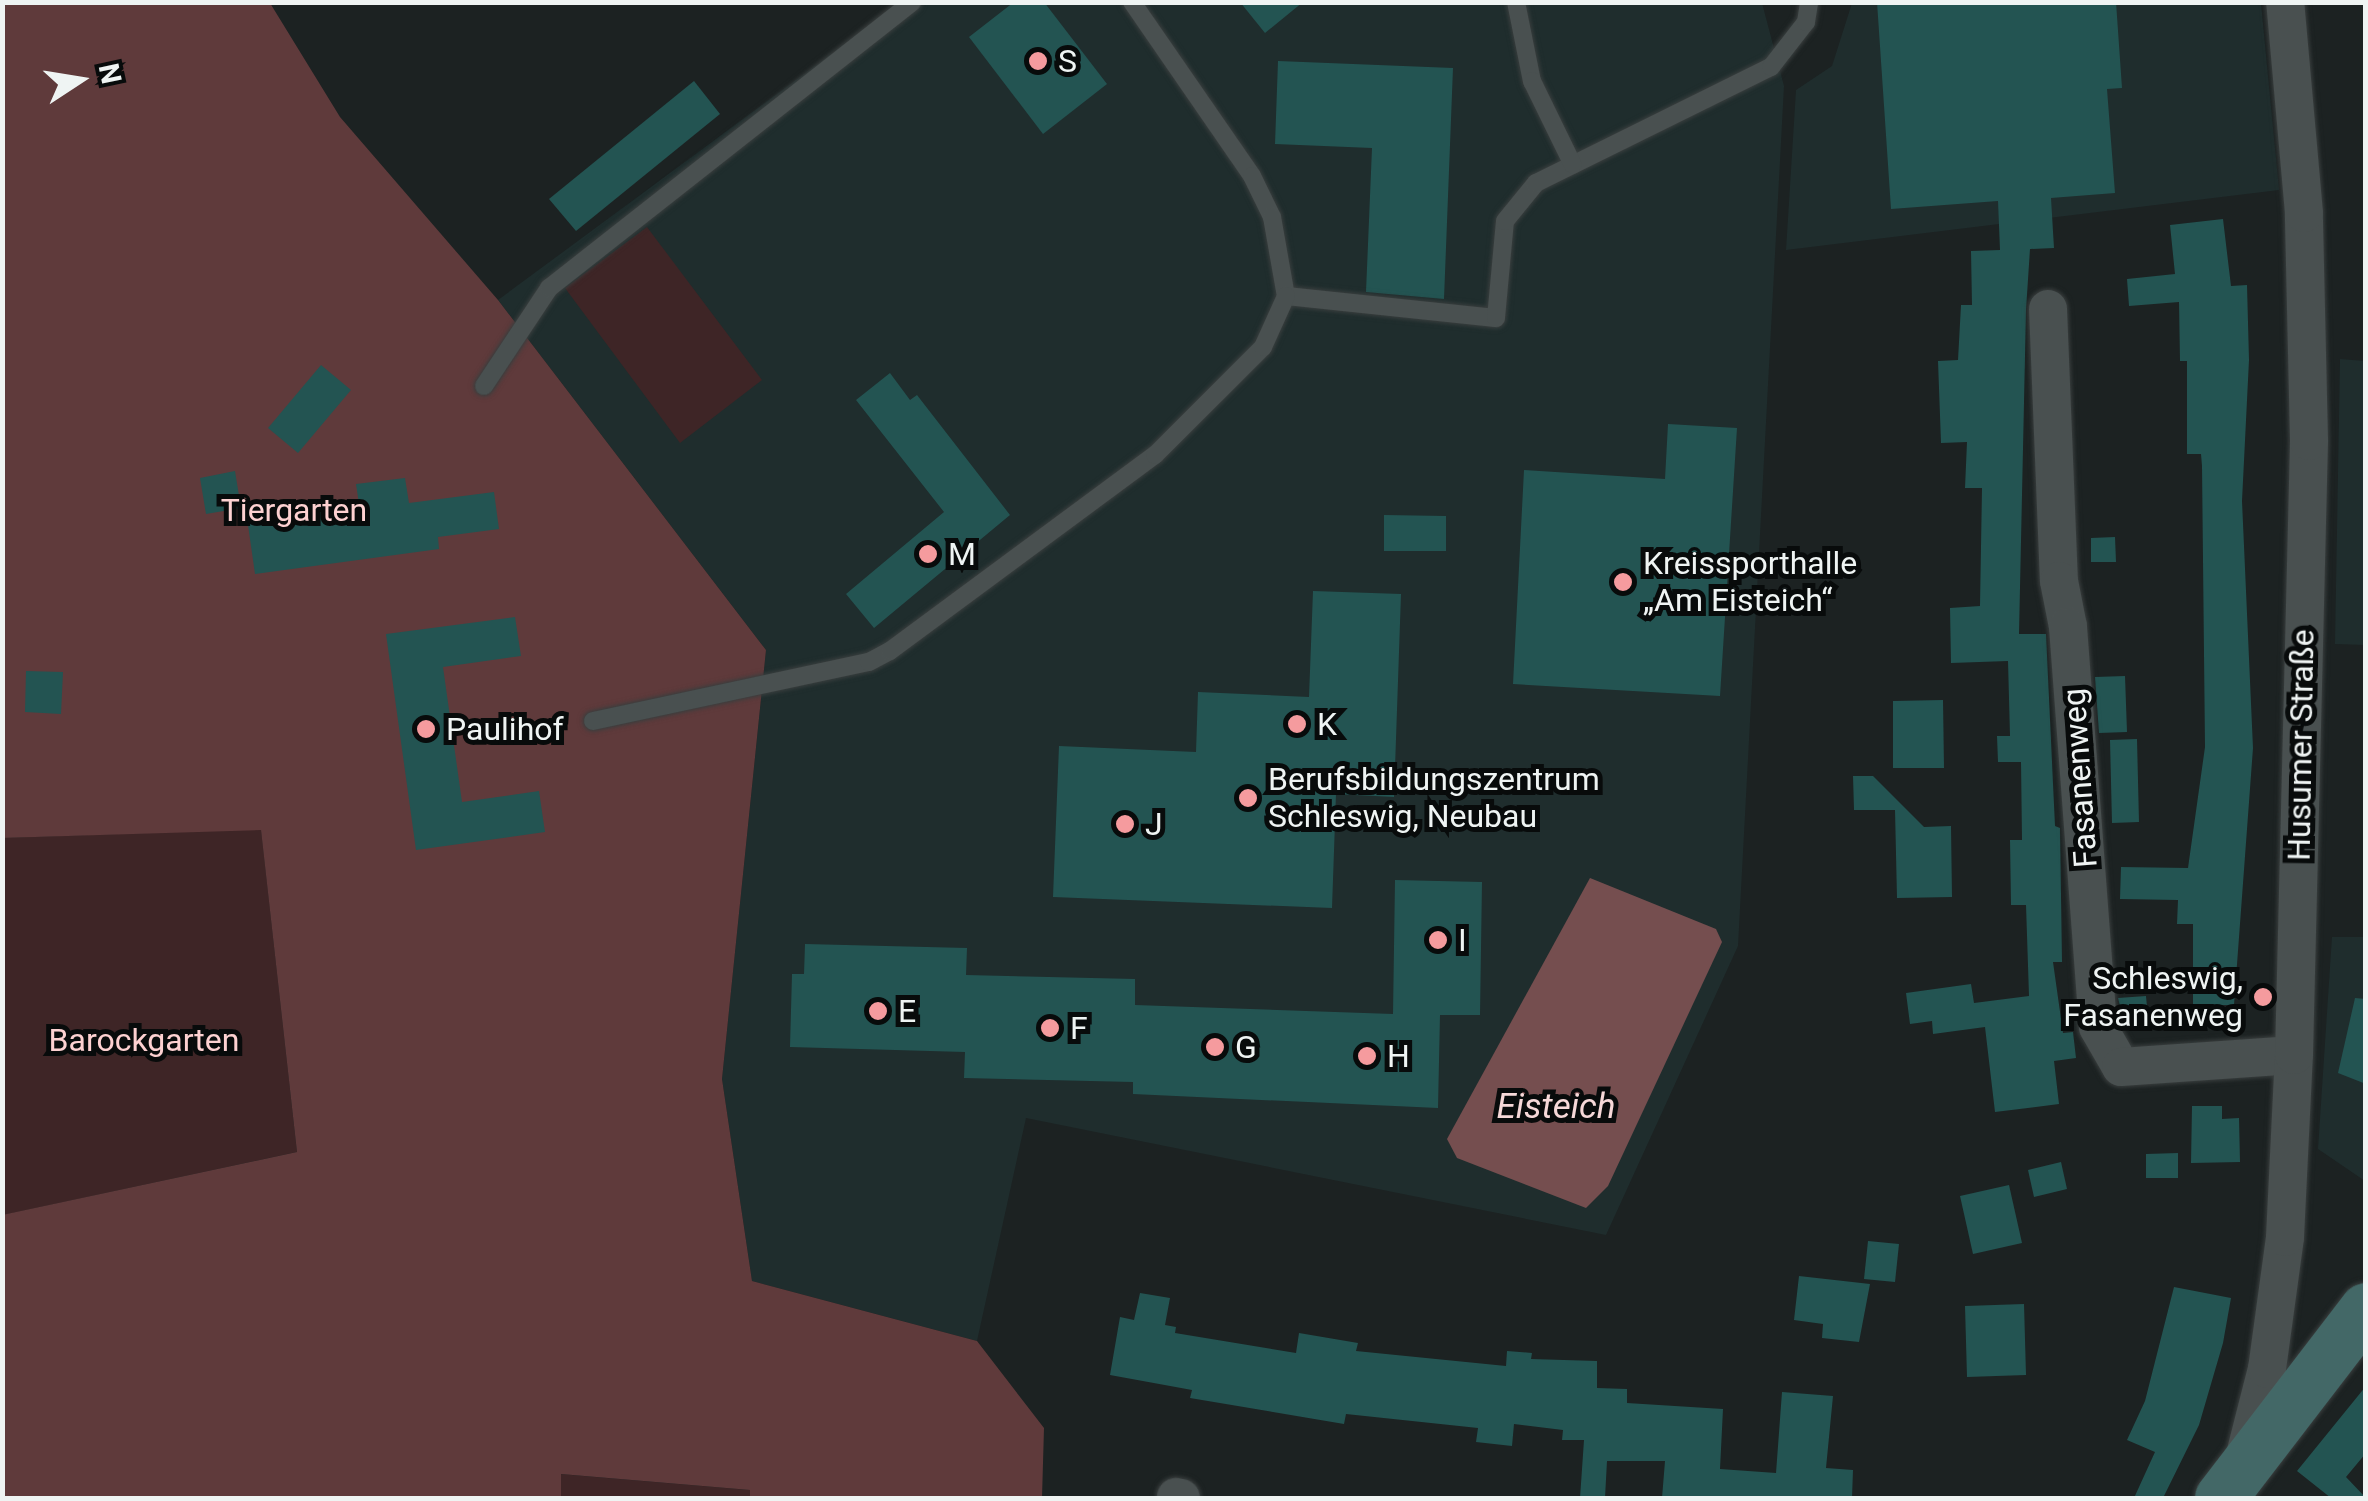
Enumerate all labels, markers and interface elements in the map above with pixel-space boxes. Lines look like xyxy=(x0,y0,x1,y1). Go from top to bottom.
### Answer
north arrow xyxy=(30,30,130,130)
place label: S xyxy=(1058,42,1077,80)
marker: S xyxy=(1027,50,1049,72)
text: N xyxy=(92,61,128,87)
park label: Tiergarten xyxy=(221,491,367,529)
place label: M xyxy=(948,535,976,573)
marker: M xyxy=(917,543,939,565)
place label: Kreissporthalle „Am Eisteich“ xyxy=(1643,545,1857,620)
marker: Kreissporthalle „Am Eisteich“ xyxy=(1612,571,1634,593)
street label: Husumer Straße xyxy=(2280,629,2322,861)
street label: Fasanenweg xyxy=(2055,687,2105,869)
place label: K xyxy=(1317,705,1337,743)
place label: Paulihof xyxy=(446,710,564,748)
marker: K xyxy=(1286,713,1308,735)
marker: Paulihof xyxy=(415,718,437,740)
place label: Berufsbildungszentrum Schleswig, Neubau xyxy=(1268,761,1600,836)
marker: Berufsbildungszentrum Schleswig, Neubau xyxy=(1237,787,1259,809)
place label: J xyxy=(1145,805,1163,843)
marker: J xyxy=(1114,813,1136,835)
place label: I xyxy=(1458,921,1467,959)
marker: I xyxy=(1427,929,1449,951)
place label: Schleswig, Fasanenweg xyxy=(2063,960,2243,1035)
marker: Schleswig, Fasanenweg xyxy=(2252,986,2274,1008)
place label: E xyxy=(898,992,916,1030)
marker: E xyxy=(867,1000,889,1022)
place label: F xyxy=(1070,1009,1088,1047)
marker: F xyxy=(1039,1017,1061,1039)
park label: Barockgarten xyxy=(49,1021,239,1059)
place label: G xyxy=(1235,1028,1257,1066)
marker: G xyxy=(1204,1036,1226,1058)
place label: H xyxy=(1387,1037,1410,1075)
marker: H xyxy=(1356,1045,1378,1067)
water label: Eisteich xyxy=(1497,1086,1615,1128)

